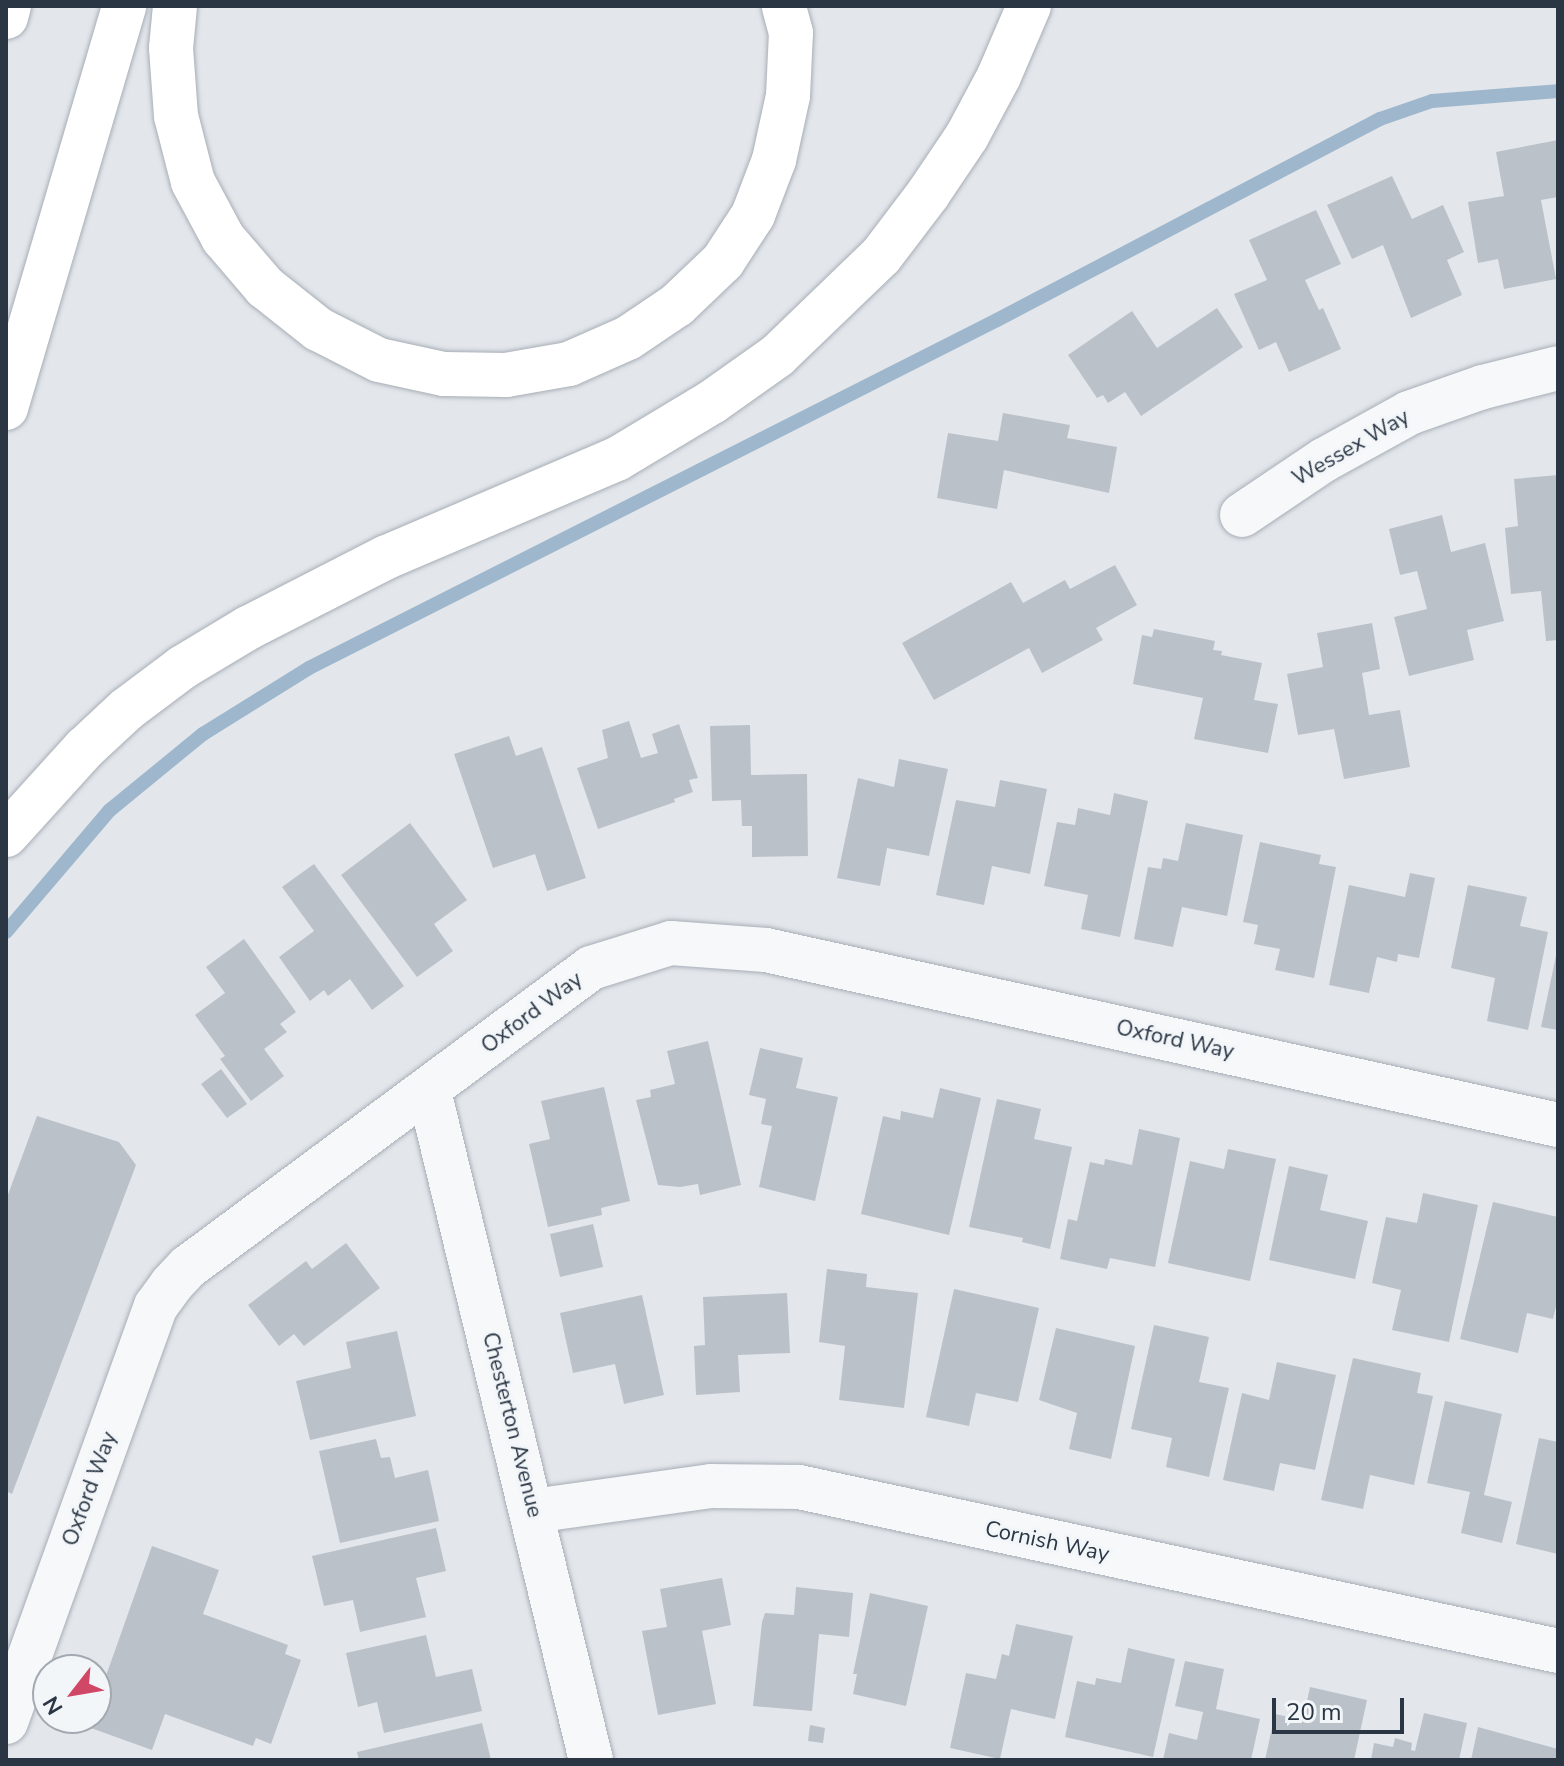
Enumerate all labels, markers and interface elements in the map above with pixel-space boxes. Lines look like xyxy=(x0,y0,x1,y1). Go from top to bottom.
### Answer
street label: Wessex Way xyxy=(1288,404,1414,492)
street label: Oxford Way xyxy=(476,966,588,1060)
street label: Oxford Way xyxy=(1114,1015,1236,1065)
street label: Chesterton Avenue xyxy=(476,1330,548,1520)
street label: Oxford Way xyxy=(57,1428,123,1550)
street label: Cornish Way xyxy=(982,1516,1112,1568)
north arrow xyxy=(32,1654,112,1734)
scale bar xyxy=(1276,1682,1408,1732)
text: N xyxy=(36,1691,70,1720)
text: 20 m xyxy=(1286,1696,1342,1728)

